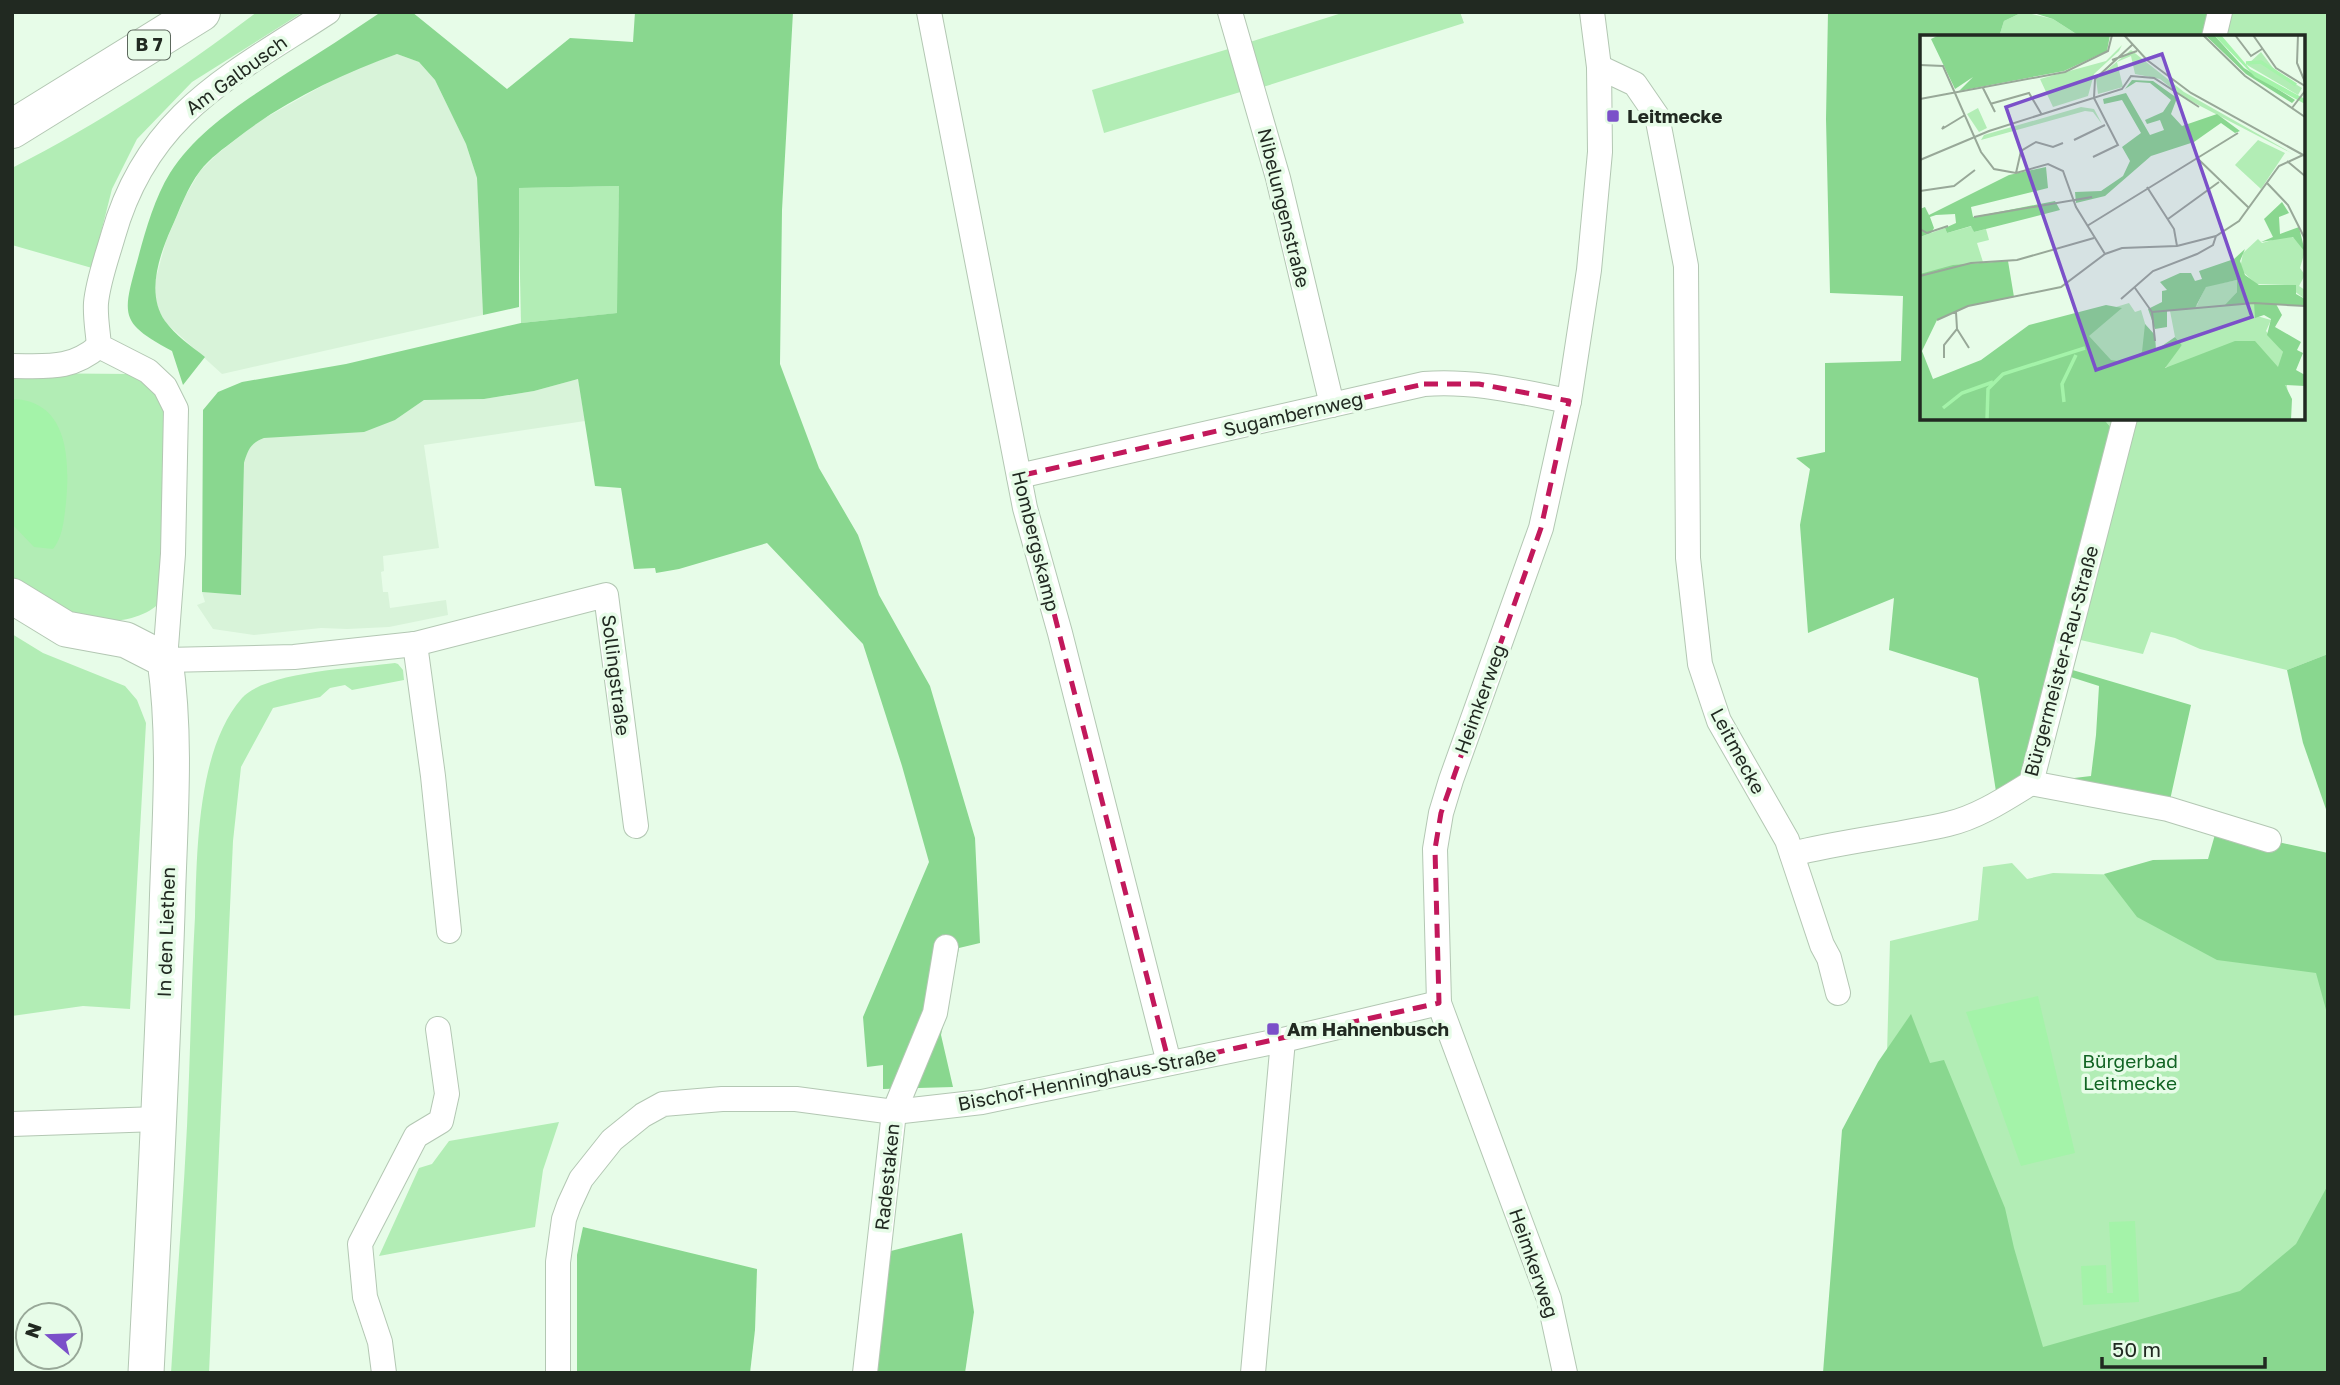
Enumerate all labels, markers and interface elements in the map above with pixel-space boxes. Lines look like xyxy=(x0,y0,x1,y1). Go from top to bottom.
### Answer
street label: Am Galbusch xyxy=(180,30,291,119)
road number: B 7 xyxy=(128,31,170,60)
inset map xyxy=(1920,35,2305,420)
place label: Leitmecke xyxy=(1627,104,1722,127)
marker: Leitmecke xyxy=(1605,108,1621,124)
street label: Nibelungenstraße xyxy=(1254,126,1315,290)
street label: Sugambernweg xyxy=(1221,386,1365,441)
street label: Hombergskamp xyxy=(1008,468,1065,614)
street label: Bürgermeister-Rau-Straße xyxy=(2019,543,2102,779)
street label: Sollingstraße xyxy=(598,613,635,737)
street label: Heimkerweg xyxy=(1449,641,1510,757)
street label: Leitmecke xyxy=(1706,704,1771,798)
street label: In den Liethen xyxy=(152,866,179,998)
place label: Am Hahnenbusch xyxy=(1287,1017,1449,1040)
marker: Am Hahnenbusch xyxy=(1265,1021,1281,1037)
street label: Bischof-Henninghaus-Straße xyxy=(956,1042,1218,1115)
park label: Bürgerbad Leitmecke xyxy=(2082,1049,2178,1094)
street label: Radestaken xyxy=(869,1122,904,1232)
street label: Heimkerweg xyxy=(1505,1205,1564,1321)
north arrow xyxy=(14,1301,84,1371)
text: N xyxy=(19,1320,46,1341)
scale bar xyxy=(2102,1326,2265,1370)
text: 50 m xyxy=(2112,1336,2161,1362)

